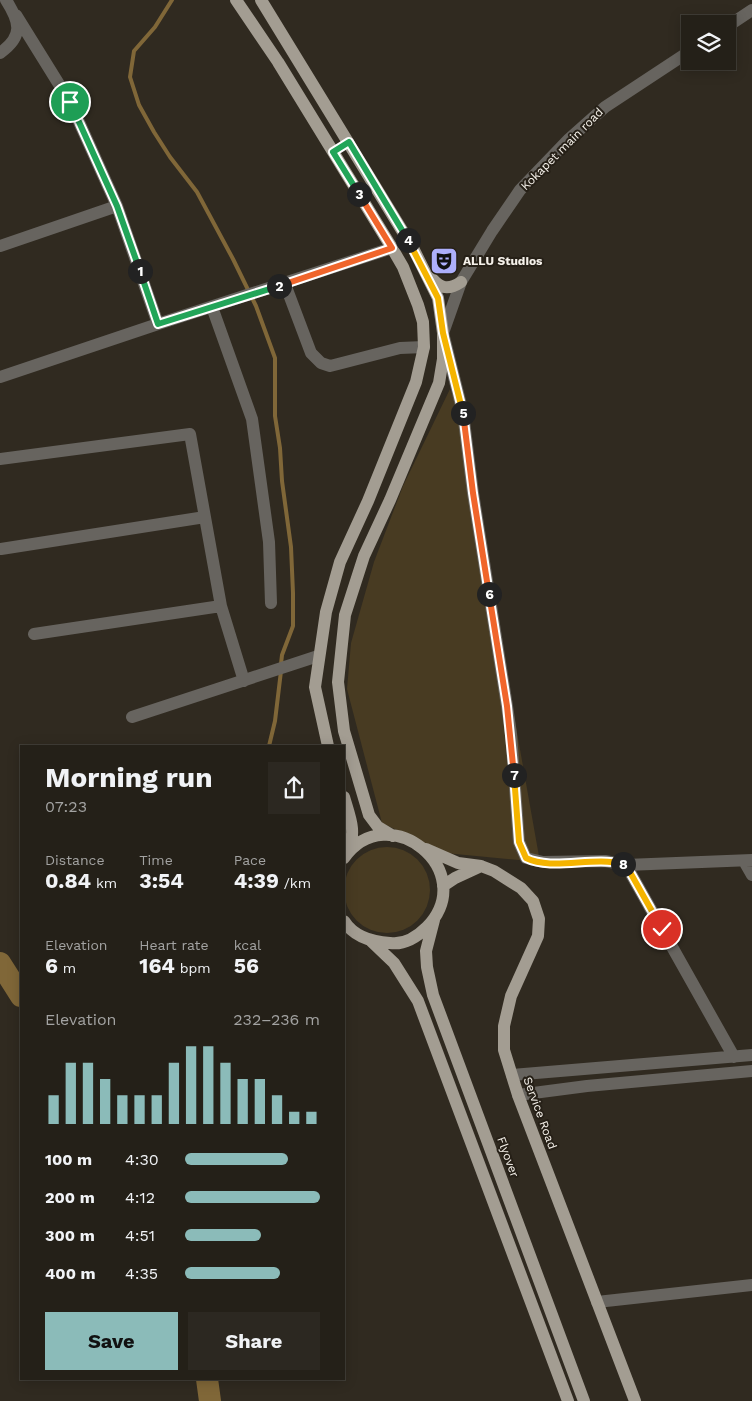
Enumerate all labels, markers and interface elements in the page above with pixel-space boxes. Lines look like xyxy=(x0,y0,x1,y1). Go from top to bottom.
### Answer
map controls xyxy=(681,15,736,70)
button: layers xyxy=(681,15,736,70)
pin xyxy=(49,81,91,123)
icon: arrive xyxy=(56,88,84,116)
street label: Kokapet main road xyxy=(518,105,606,193)
pin: 3 xyxy=(346,182,372,206)
text: 3 xyxy=(355,186,364,202)
pin: 4 xyxy=(396,228,420,252)
text: 4 xyxy=(404,232,413,248)
theatre icon: ALLU Studios xyxy=(429,246,459,276)
place label: ALLU Studios xyxy=(463,254,543,268)
pin: 1 xyxy=(128,258,152,284)
text: 1 xyxy=(137,263,144,279)
pin: 2 xyxy=(266,274,292,298)
text: 2 xyxy=(275,278,284,294)
pin: 5 xyxy=(450,400,476,426)
text: 5 xyxy=(459,405,468,421)
pin: 6 xyxy=(476,582,502,606)
text: 6 xyxy=(485,586,494,602)
text: Morning run xyxy=(45,761,213,794)
button: share xyxy=(268,762,320,814)
pin: 7 xyxy=(502,762,526,788)
text: 7 xyxy=(510,767,519,783)
text: 07:23 xyxy=(45,797,87,816)
text: Distance xyxy=(45,852,105,868)
text: Time xyxy=(139,852,173,868)
text: Pace xyxy=(234,852,266,868)
pin: 8 xyxy=(610,852,636,876)
text: 8 xyxy=(619,856,628,872)
text: 0.84 xyxy=(45,868,91,893)
text: 3:54 xyxy=(139,868,184,893)
text: 4:39 xyxy=(234,868,279,893)
text: km xyxy=(91,875,117,891)
text: /km xyxy=(279,875,311,891)
pin xyxy=(641,908,683,950)
icon: check xyxy=(648,915,676,943)
text: Elevation xyxy=(45,937,108,953)
text: Heart rate xyxy=(139,937,209,953)
text: kcal xyxy=(234,937,261,953)
text: 6 xyxy=(45,953,58,978)
text: 164 xyxy=(139,953,175,978)
text: 56 xyxy=(234,953,259,978)
text: m xyxy=(58,960,76,976)
text: bpm xyxy=(175,960,211,976)
text: Elevation xyxy=(45,1010,116,1029)
text: 232–236 m xyxy=(233,1010,320,1029)
street label: Service Road xyxy=(520,1075,560,1151)
street label: Flyover xyxy=(494,1135,522,1179)
text: 100 m xyxy=(45,1150,92,1169)
text: 4:30 xyxy=(125,1150,159,1169)
text: 200 m xyxy=(45,1188,95,1207)
text: 4:12 xyxy=(125,1188,155,1207)
text: 300 m xyxy=(45,1226,95,1245)
text: 4:51 xyxy=(125,1226,155,1245)
text: 400 m xyxy=(45,1264,96,1283)
text: 4:35 xyxy=(125,1264,158,1283)
button: Save xyxy=(45,1312,178,1370)
button: Share xyxy=(188,1312,320,1370)

